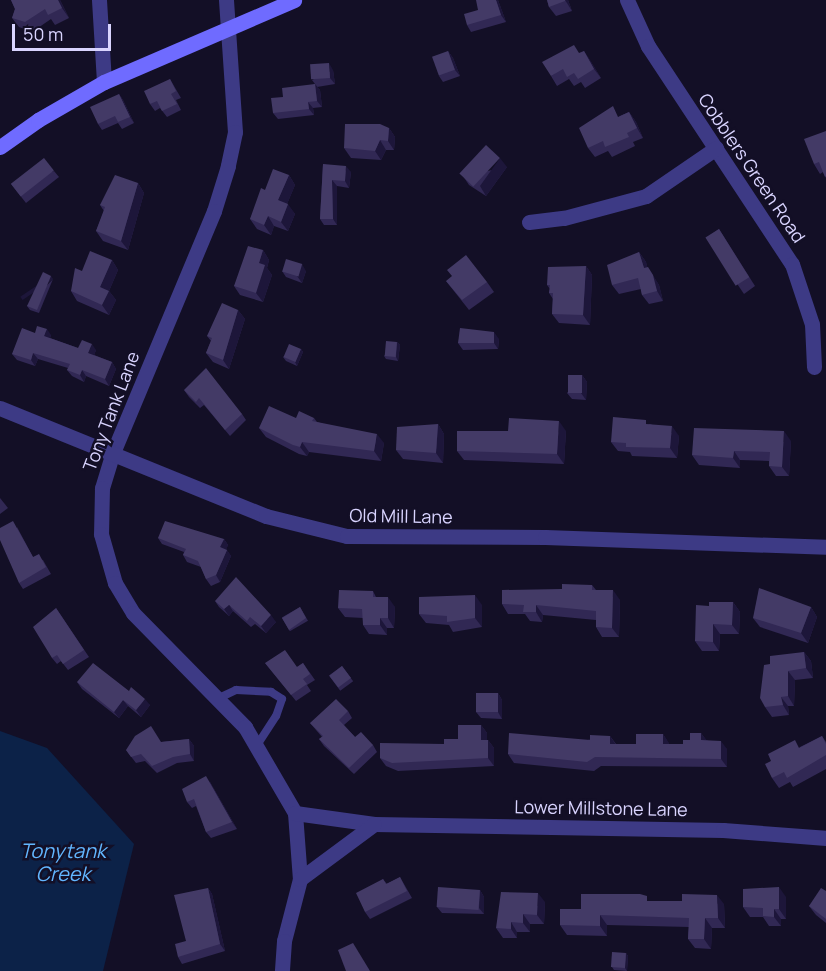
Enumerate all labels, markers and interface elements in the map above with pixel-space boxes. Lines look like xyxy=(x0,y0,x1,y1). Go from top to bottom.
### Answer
scale bar xyxy=(15,12,114,50)
text: 50 m xyxy=(23,22,63,46)
street label: Cobblers Green Road xyxy=(694,89,810,247)
street label: Tony Tank Lane xyxy=(78,348,144,474)
street label: Old Mill Lane xyxy=(349,504,453,528)
street label: Lower Millstone Lane xyxy=(514,796,688,820)
water label: Tonytank Creek xyxy=(20,839,106,886)

